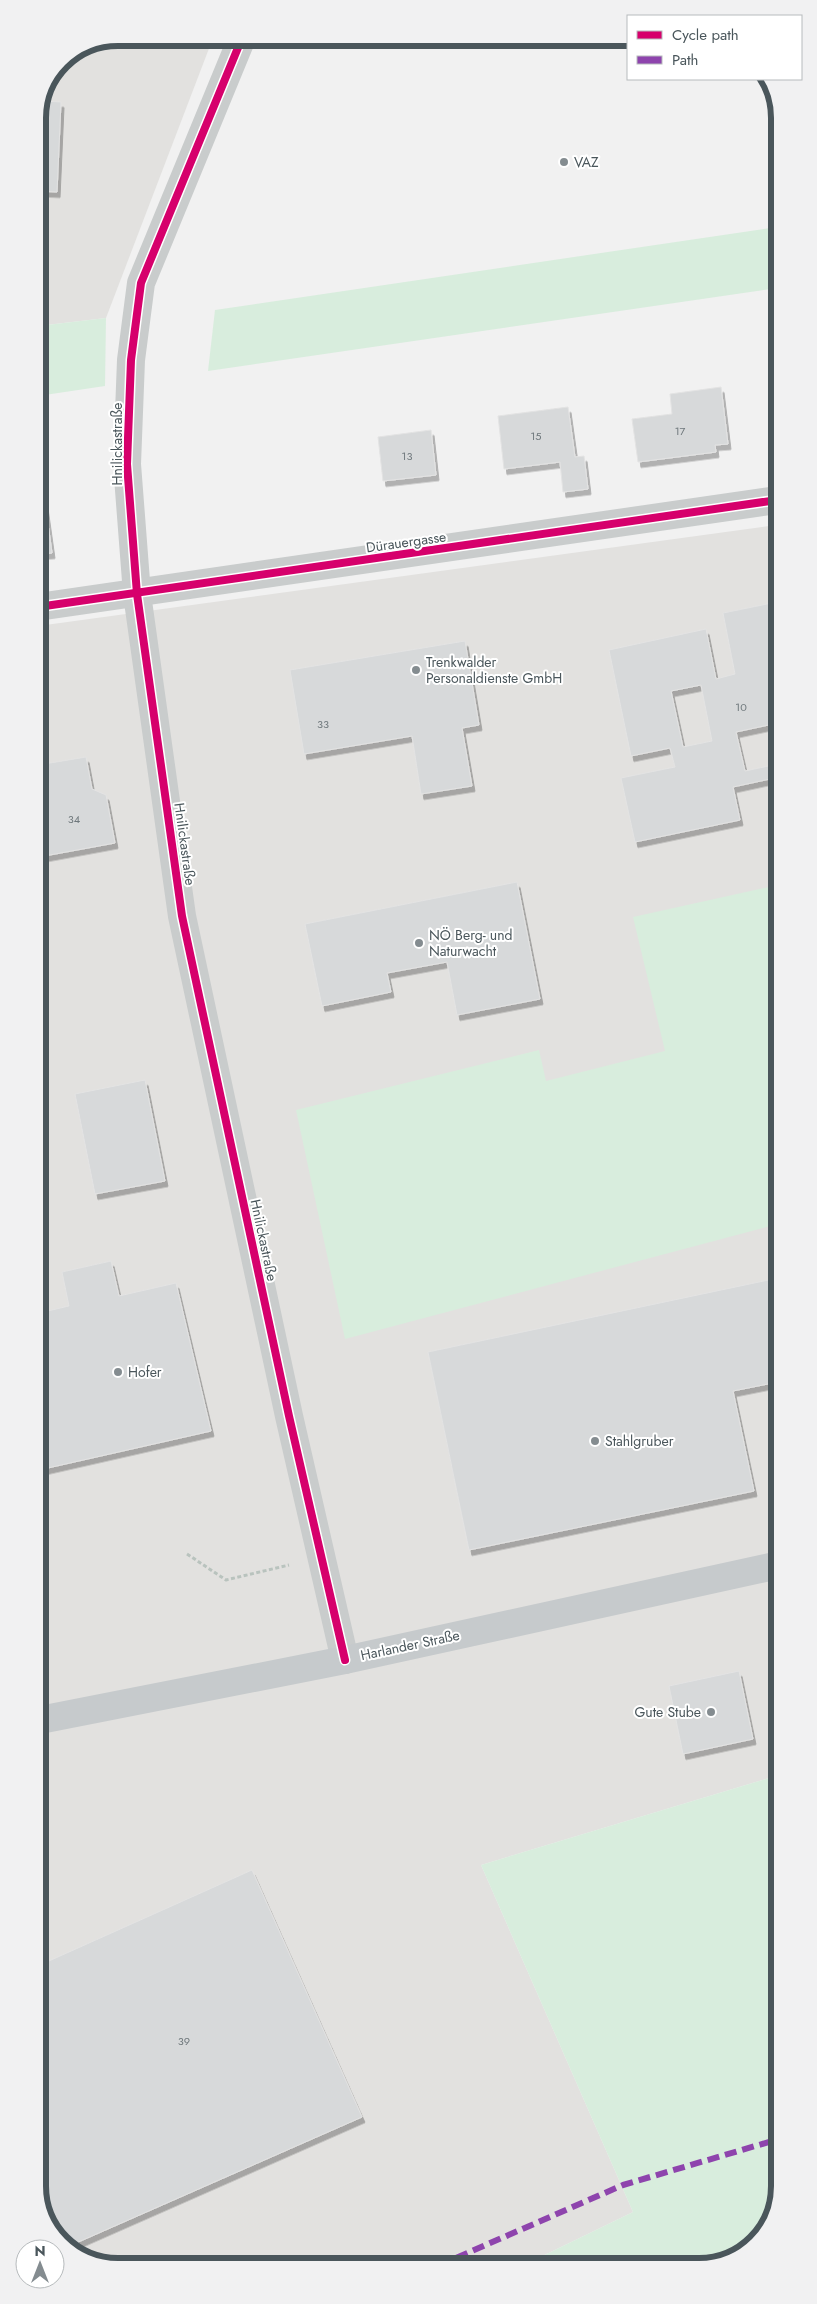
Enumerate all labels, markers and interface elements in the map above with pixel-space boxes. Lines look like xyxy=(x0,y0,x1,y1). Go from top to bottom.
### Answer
legend xyxy=(627,15,802,80)
text: Cycle path xyxy=(672,24,739,46)
text: Path xyxy=(672,49,698,71)
place label: VAZ xyxy=(574,152,599,172)
marker: VAZ xyxy=(558,156,570,168)
street label: Hnilickastraße xyxy=(107,402,127,486)
house number: 17 xyxy=(675,423,686,439)
house number: 15 xyxy=(530,428,542,444)
house number: 13 xyxy=(402,448,412,464)
street label: Dürauergasse xyxy=(365,526,447,558)
place label: Trenkwalder Personaldienste GmbH xyxy=(426,652,562,688)
marker: Trenkwalder Personaldienste GmbH xyxy=(410,664,422,676)
house number: 10 xyxy=(735,699,747,715)
house number: 33 xyxy=(317,716,329,732)
street label: Hnilickastraße xyxy=(169,801,201,887)
house number: 34 xyxy=(68,811,81,827)
place label: NÖ Berg- und Naturwacht xyxy=(429,925,513,961)
marker: NÖ Berg- und Naturwacht xyxy=(413,937,425,949)
street label: Hnilickastraße xyxy=(246,1197,282,1283)
place label: Hofer xyxy=(128,1362,162,1382)
marker: Hofer xyxy=(112,1366,124,1378)
place label: Stahlgruber xyxy=(605,1431,674,1451)
marker: Stahlgruber xyxy=(589,1435,601,1447)
street label: Harlander Straße xyxy=(359,1625,461,1665)
place label: Gute Stube xyxy=(634,1702,701,1722)
marker: Gute Stube xyxy=(705,1706,717,1718)
house number: 39 xyxy=(178,2033,190,2049)
north arrow xyxy=(15,2239,65,2289)
text: N xyxy=(34,2241,46,2261)

